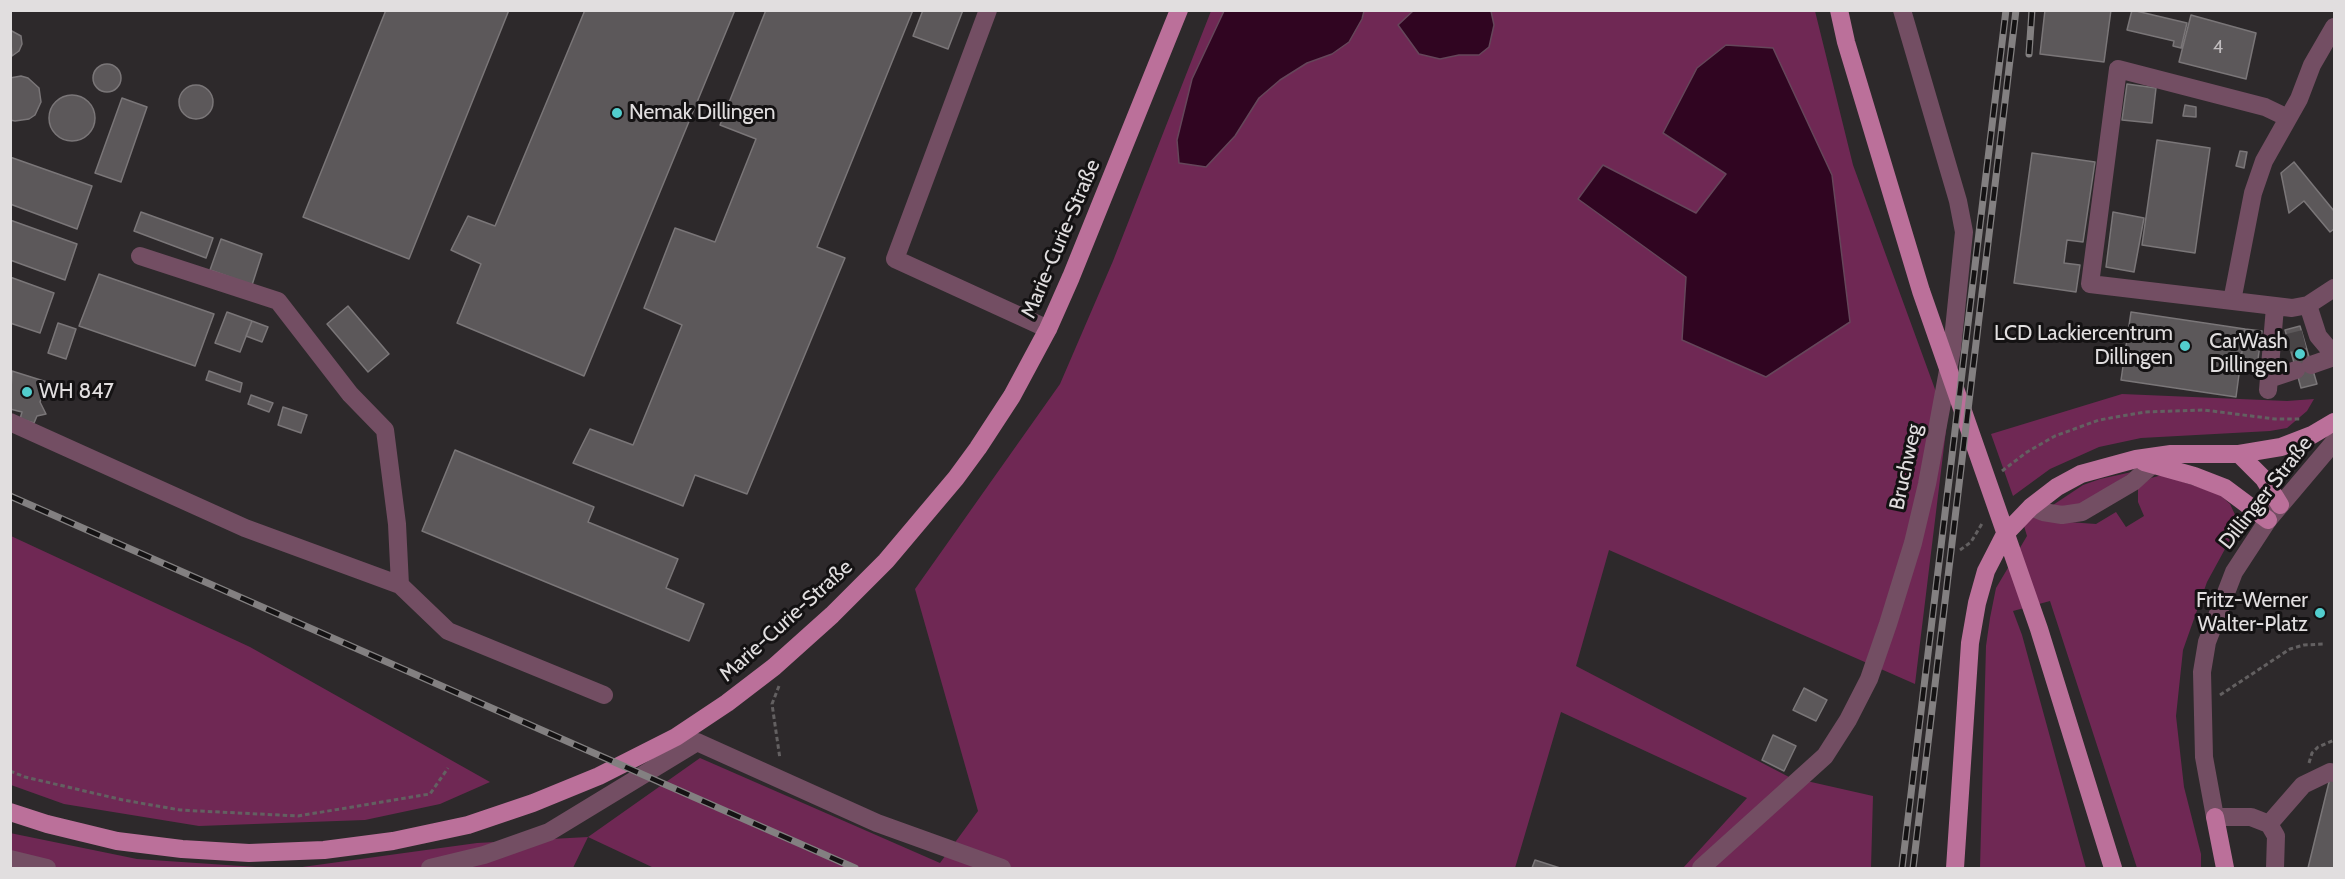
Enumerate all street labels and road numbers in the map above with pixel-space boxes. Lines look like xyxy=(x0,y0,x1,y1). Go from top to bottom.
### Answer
street label: Marie-Curie-Straße xyxy=(1016,156,1106,322)
street label: Bruchweg xyxy=(1885,422,1927,512)
street label: Dillinger Straße xyxy=(2214,431,2318,555)
street label: Marie-Curie-Straße xyxy=(714,555,858,687)

